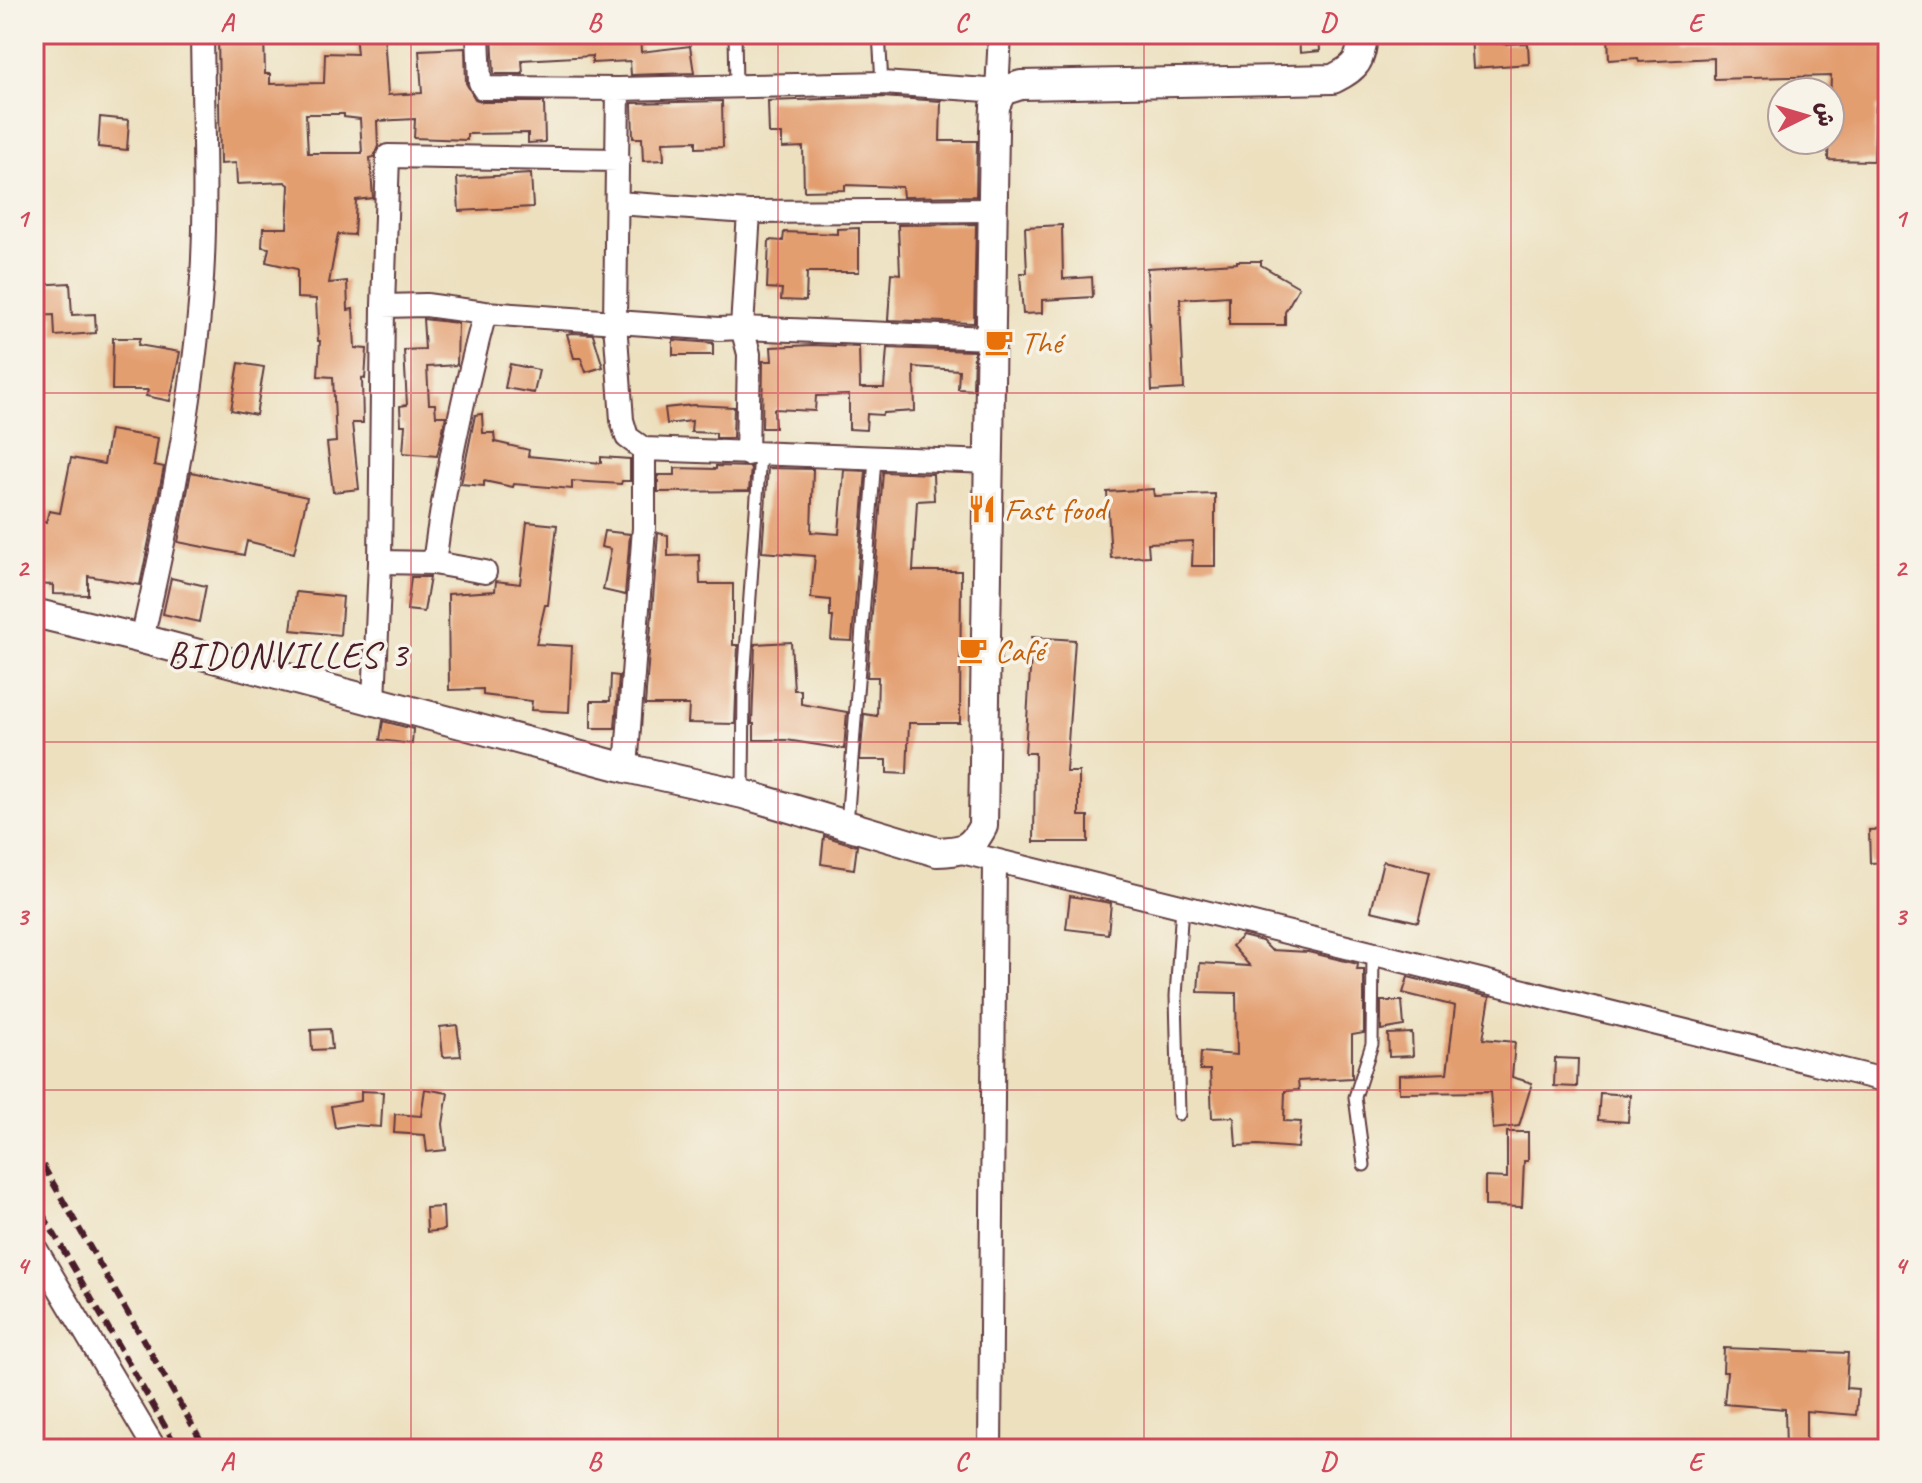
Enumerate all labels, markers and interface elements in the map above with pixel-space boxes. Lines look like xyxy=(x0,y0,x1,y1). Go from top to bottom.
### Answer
text: A xyxy=(220,6,235,39)
text: B xyxy=(587,6,603,39)
text: C xyxy=(955,6,971,39)
text: D xyxy=(1320,6,1338,39)
text: E xyxy=(1688,6,1706,39)
north arrow xyxy=(1766,76,1846,156)
text: ش xyxy=(1810,101,1840,128)
text: 1 xyxy=(16,202,31,235)
text: 1 xyxy=(1894,202,1909,235)
place label: Thé xyxy=(1021,322,1066,363)
cafe icon: Thé xyxy=(984,327,1014,357)
place label: Fast food xyxy=(1004,489,1110,530)
restaurant icon: Fast food xyxy=(967,494,997,524)
text: 2 xyxy=(16,551,30,584)
text: 2 xyxy=(1894,551,1908,584)
place label: Café xyxy=(995,630,1048,671)
district label: BIDONVILLES 3 xyxy=(167,632,410,678)
cafe icon: Café xyxy=(958,635,988,665)
text: 3 xyxy=(16,900,30,933)
text: 3 xyxy=(1894,900,1908,933)
text: 4 xyxy=(16,1249,31,1282)
text: 4 xyxy=(1894,1249,1909,1282)
text: A xyxy=(220,1445,235,1478)
text: B xyxy=(587,1445,603,1478)
text: C xyxy=(955,1445,971,1478)
text: D xyxy=(1320,1445,1338,1478)
text: E xyxy=(1688,1445,1706,1478)

